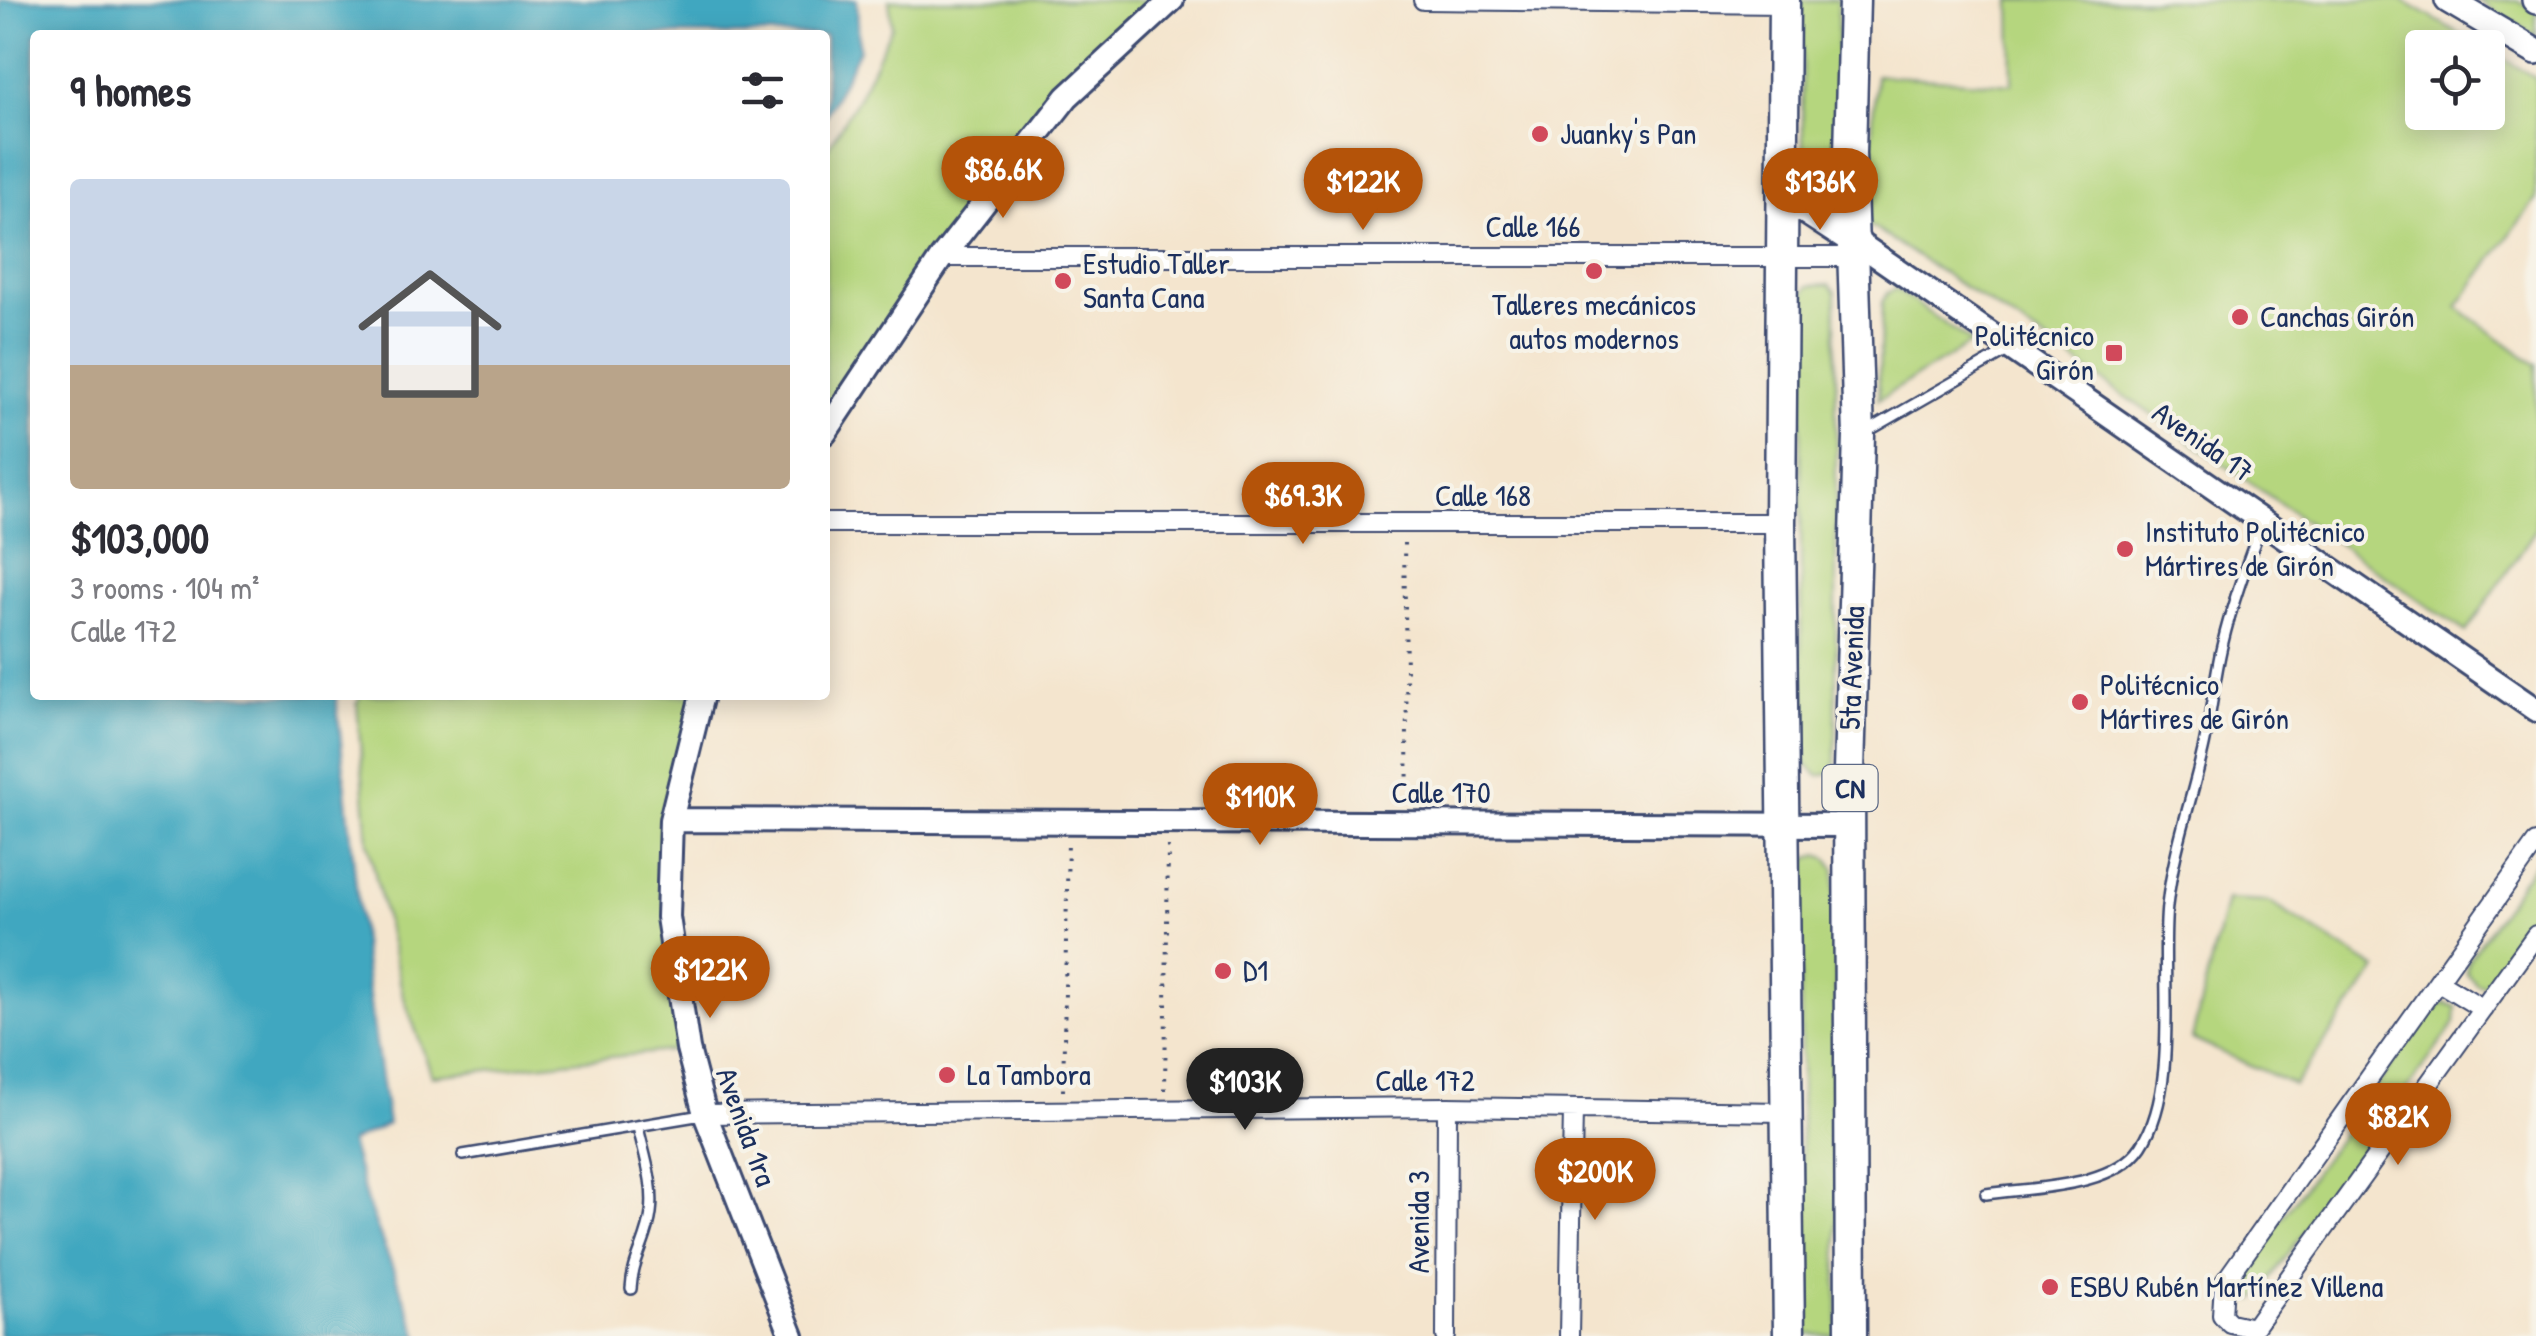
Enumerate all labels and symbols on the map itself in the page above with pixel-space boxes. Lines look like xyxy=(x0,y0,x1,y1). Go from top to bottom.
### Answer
place label: Juanky's Pan xyxy=(1560,113,1697,153)
marker: Juanky's Pan xyxy=(1529,123,1551,145)
pin: $86.6K xyxy=(922,136,1084,221)
pin: $122K xyxy=(1293,148,1433,233)
pin: $136K xyxy=(1750,148,1890,233)
street label: Calle 166 xyxy=(1486,206,1580,246)
place label: Estudio Taller Santa Cana xyxy=(1083,243,1230,317)
marker: Talleres mecánicos autos modernos xyxy=(1583,260,1605,282)
marker: Estudio Taller Santa Cana xyxy=(1052,270,1074,292)
place label: Talleres mecánicos autos modernos xyxy=(1492,284,1696,358)
place label: Canchas Girón xyxy=(2260,296,2415,336)
marker: Canchas Girón xyxy=(2229,306,2251,328)
place label: Politécnico Girón xyxy=(1975,315,2094,389)
marker: Politécnico Girón xyxy=(2103,342,2125,364)
street label: Avenida 17 xyxy=(2145,392,2262,491)
pin: $69.3K xyxy=(1222,462,1384,547)
street label: Calle 168 xyxy=(1435,475,1531,515)
place label: Instituto Politécnico Mártires de Girón xyxy=(2145,511,2365,585)
marker: Instituto Politécnico Mártires de Girón xyxy=(2114,538,2136,560)
street label: 5ta Avenida xyxy=(1829,605,1873,731)
place label: Politécnico Mártires de Girón xyxy=(2100,664,2289,738)
marker: Politécnico Mártires de Girón xyxy=(2069,691,2091,713)
pin: $110K xyxy=(1190,763,1330,848)
road number: CN xyxy=(1822,765,1878,811)
street label: Calle 170 xyxy=(1391,772,1491,812)
pin: $122K xyxy=(640,936,780,1021)
place label: D1 xyxy=(1243,950,1268,990)
marker: D1 xyxy=(1212,960,1234,982)
pin: $103K xyxy=(1175,1048,1315,1133)
place label: La Tambora xyxy=(967,1054,1091,1094)
street label: Calle 172 xyxy=(1375,1060,1475,1100)
street label: Avenida 1ra xyxy=(707,1062,787,1192)
marker: La Tambora xyxy=(936,1064,958,1086)
pin: $82K xyxy=(2339,1083,2457,1168)
pin: $200K xyxy=(1525,1138,1665,1223)
street label: Avenida 3 xyxy=(1398,1171,1438,1273)
place label: ESBU Rubén Martínez Villena xyxy=(2070,1266,2383,1306)
marker: ESBU Rubén Martínez Villena xyxy=(2039,1276,2061,1298)

